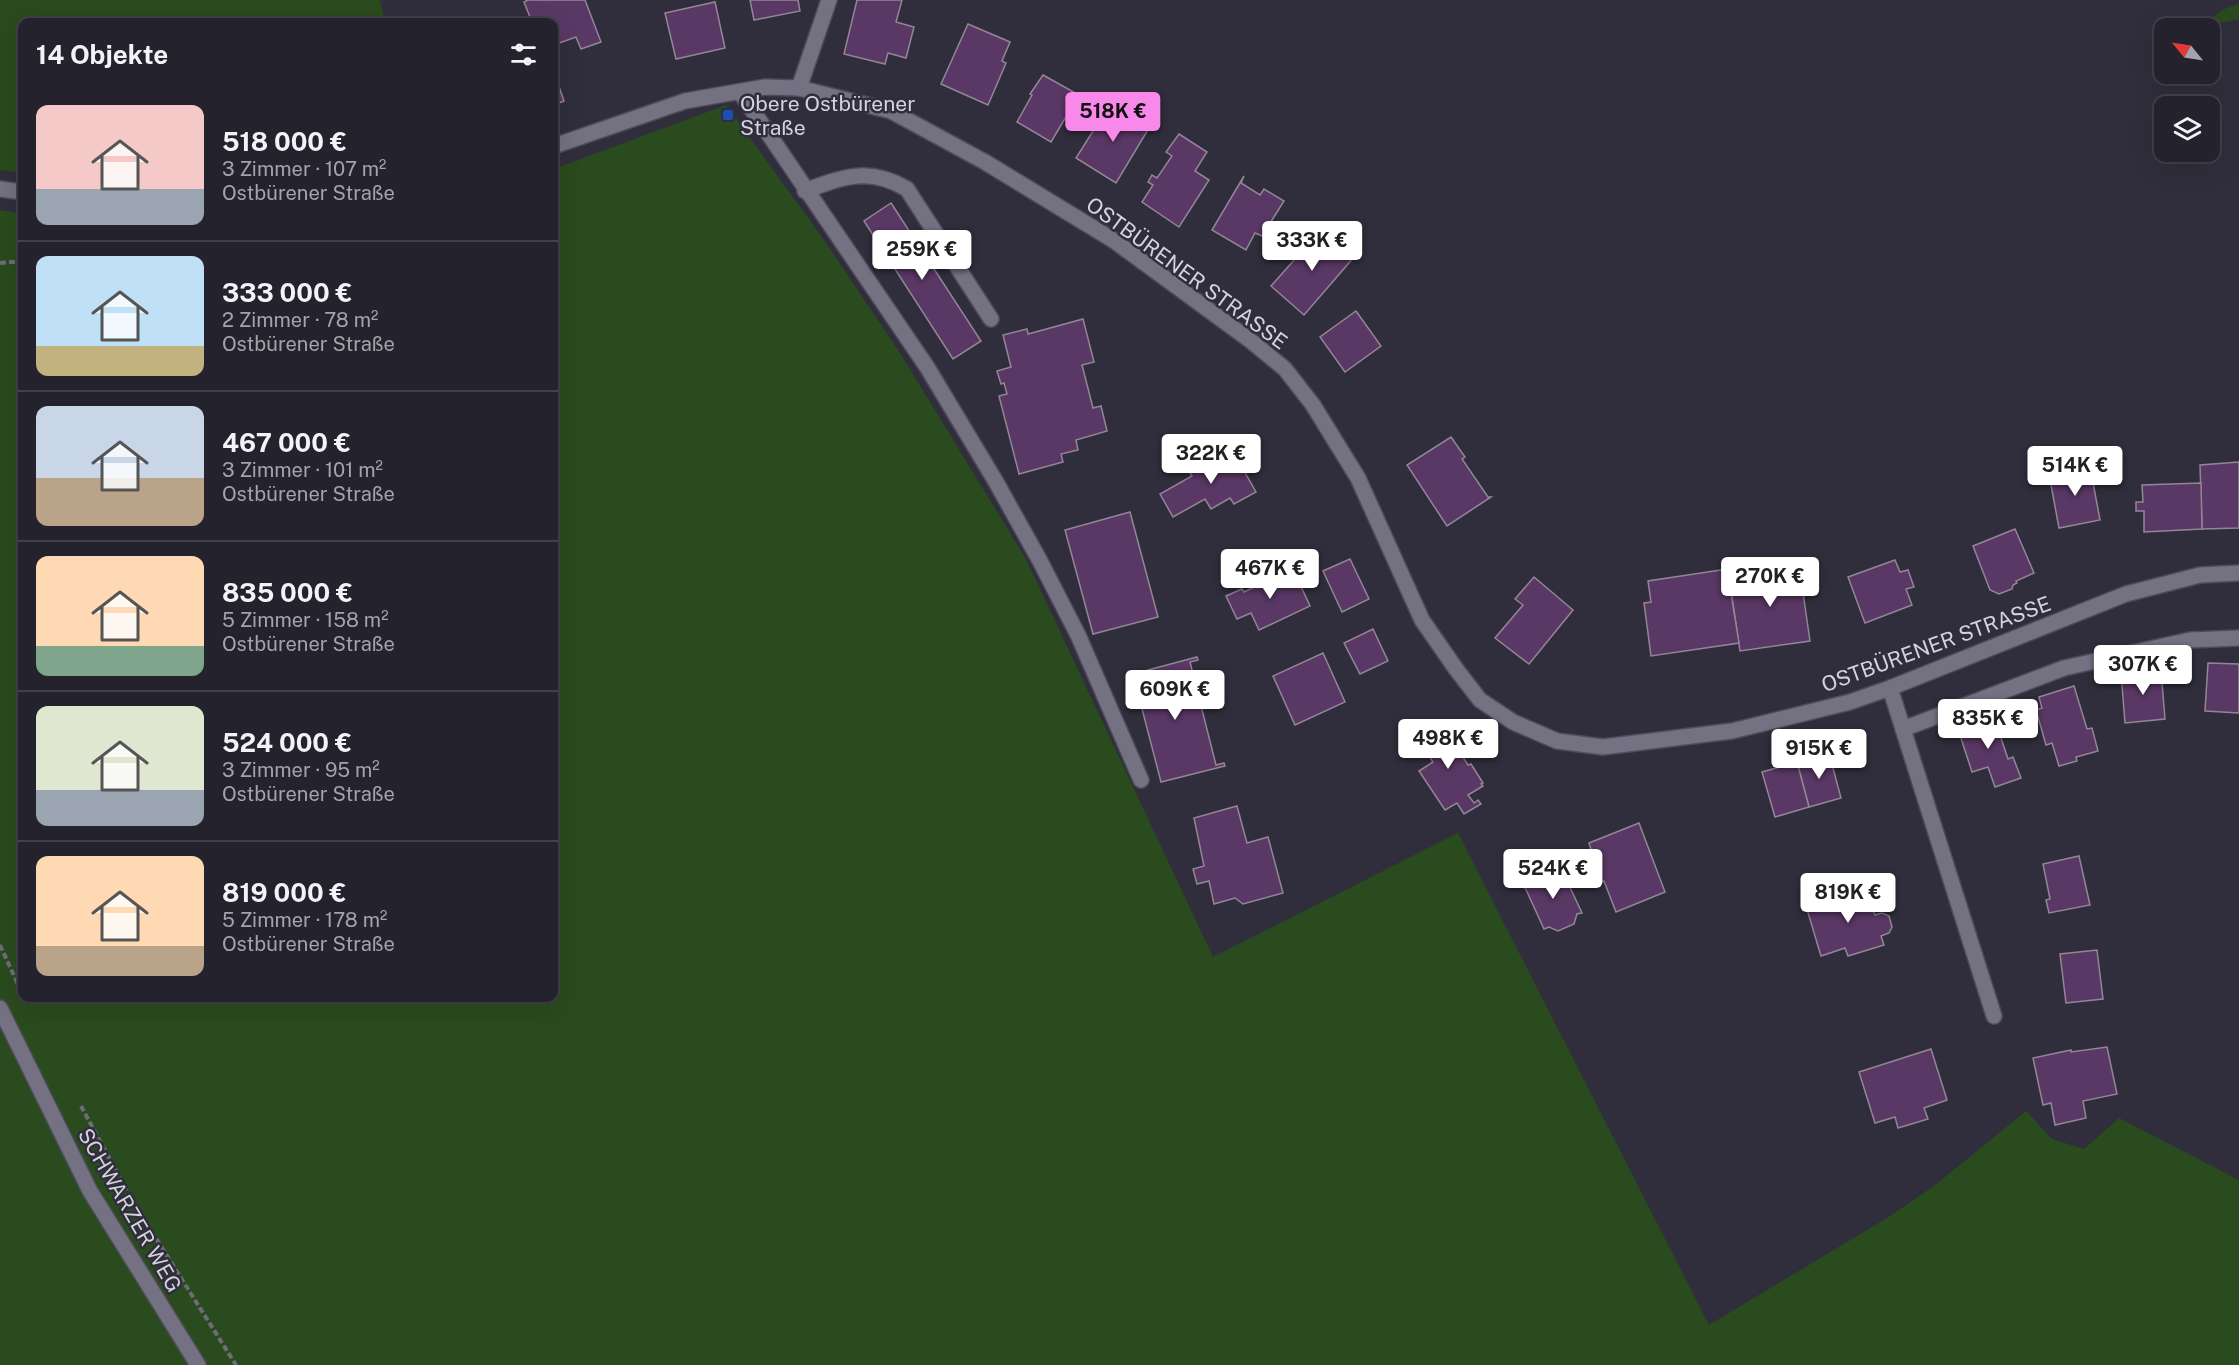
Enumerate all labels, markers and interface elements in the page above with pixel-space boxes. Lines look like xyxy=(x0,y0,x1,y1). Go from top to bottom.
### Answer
north arrow xyxy=(2154,18,2220,84)
map controls xyxy=(2154,18,2220,162)
icon: filters xyxy=(507,38,540,71)
text: 14 Objekte xyxy=(36,39,168,70)
place label: Obere Ostbürener Straße xyxy=(740,91,915,140)
pin: 518K € xyxy=(1064,92,1162,143)
button: layers xyxy=(2154,96,2220,162)
text: 518K € xyxy=(1079,99,1147,123)
marker: Obere Ostbürener Straße xyxy=(721,108,735,122)
text: 518 000 € xyxy=(222,126,347,157)
icon: home xyxy=(84,129,156,201)
text: 3 Zimmer · 107 m² xyxy=(222,157,386,181)
text: Ostbürener Straße xyxy=(222,181,395,205)
street label: OSTBÜRENER STRASSE xyxy=(1082,192,1292,354)
pin: 333K € xyxy=(1263,221,1361,272)
text: 333K € xyxy=(1276,228,1348,252)
pin: 259K € xyxy=(873,230,971,281)
text: 259K € xyxy=(886,237,958,261)
text: 333 000 € xyxy=(222,277,352,308)
icon: home xyxy=(84,280,156,352)
text: 2 Zimmer · 78 m² xyxy=(222,308,378,332)
text: Ostbürener Straße xyxy=(222,332,395,356)
text: 467 000 € xyxy=(222,427,351,458)
icon: home xyxy=(84,430,156,502)
pin: 322K € xyxy=(1162,434,1260,485)
text: 322K € xyxy=(1176,441,1246,465)
pin: 514K € xyxy=(2026,446,2124,497)
text: 514K € xyxy=(2041,453,2109,477)
text: 3 Zimmer · 101 m² xyxy=(222,458,383,482)
text: Ostbürener Straße xyxy=(222,482,395,506)
pin: 467K € xyxy=(1221,549,1319,600)
text: 467K € xyxy=(1235,556,1305,580)
pin: 270K € xyxy=(1721,557,1819,608)
text: 270K € xyxy=(1735,564,1805,588)
text: 835 000 € xyxy=(222,577,353,608)
icon: home xyxy=(84,580,156,652)
street label: OSTBÜRENER STRASSE xyxy=(1818,591,2054,697)
text: 5 Zimmer · 158 m² xyxy=(222,608,389,632)
text: Ostbürener Straße xyxy=(222,632,395,656)
pin: 307K € xyxy=(2094,645,2192,696)
text: 307K € xyxy=(2108,652,2178,676)
pin: 609K € xyxy=(1126,670,1224,721)
text: 609K € xyxy=(1139,677,1211,701)
pin: 835K € xyxy=(1939,699,2037,750)
text: 835K € xyxy=(1952,706,2024,730)
pin: 498K € xyxy=(1399,719,1497,770)
text: 498K € xyxy=(1412,726,1484,750)
text: 524 000 € xyxy=(222,727,352,758)
pin: 915K € xyxy=(1770,729,1868,780)
icon: home xyxy=(84,730,156,802)
text: 915K € xyxy=(1785,736,1853,760)
text: 3 Zimmer · 95 m² xyxy=(222,758,380,782)
text: Ostbürener Straße xyxy=(222,782,395,806)
pin: 524K € xyxy=(1504,849,1602,900)
text: 524K € xyxy=(1517,856,1589,880)
pin: 819K € xyxy=(1799,873,1897,924)
text: 819 000 € xyxy=(222,877,346,908)
icon: home xyxy=(84,880,156,952)
text: 819K € xyxy=(1814,880,1882,904)
text: 5 Zimmer · 178 m² xyxy=(222,908,387,932)
text: Ostbürener Straße xyxy=(222,932,395,956)
street label: SCHWARZER WEG xyxy=(73,1124,187,1296)

